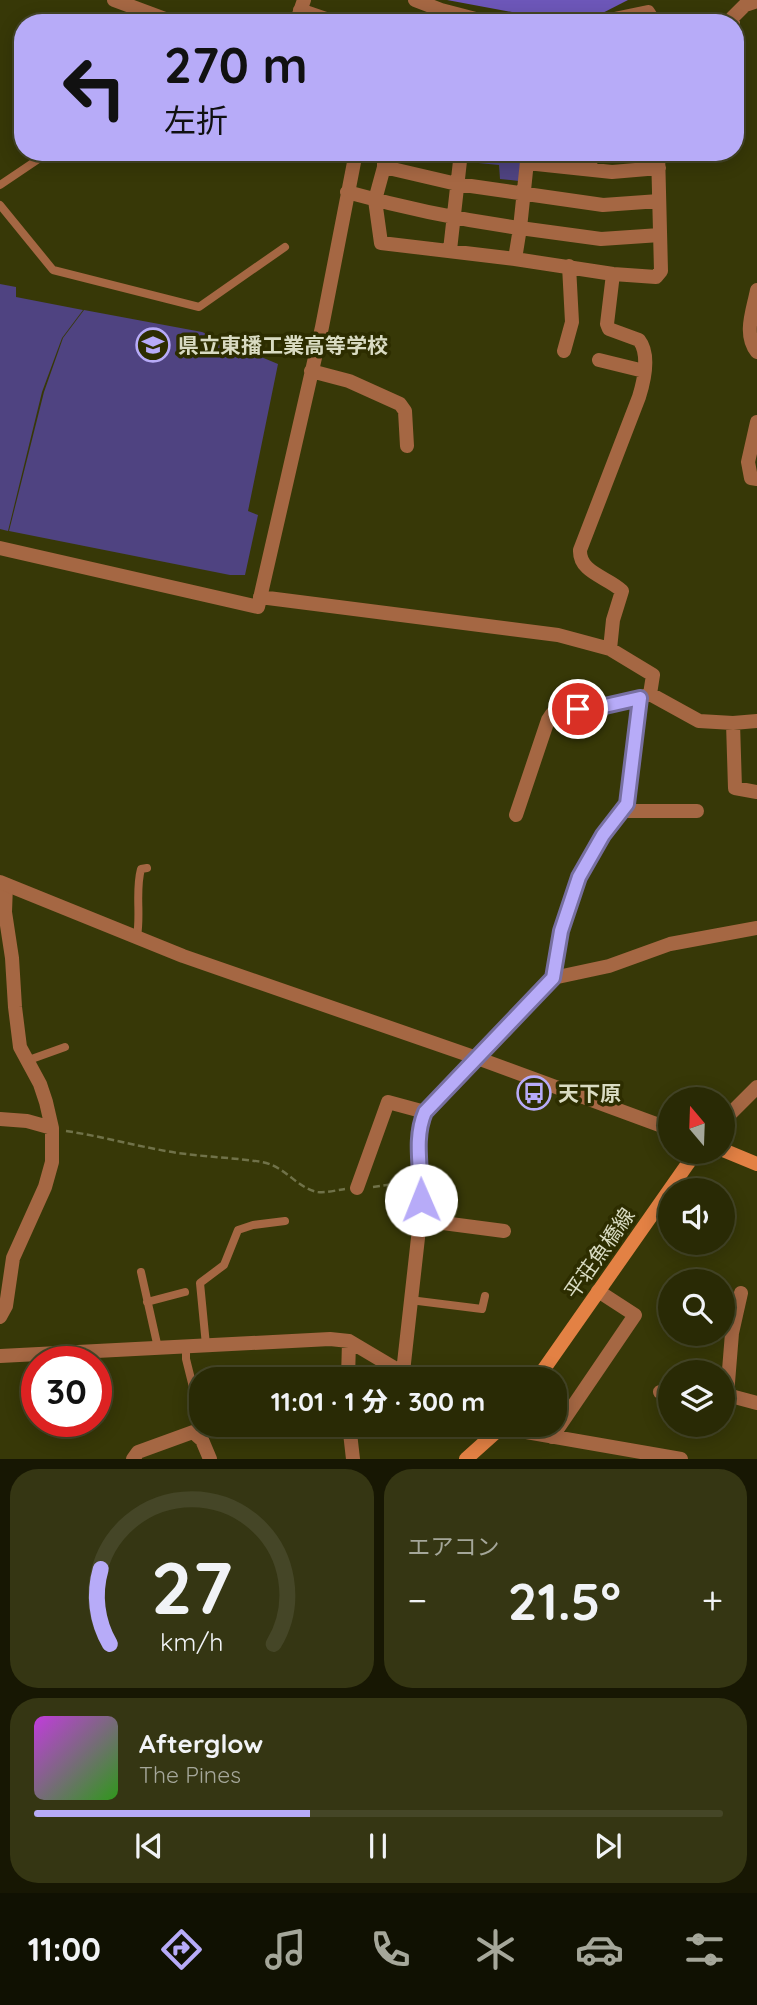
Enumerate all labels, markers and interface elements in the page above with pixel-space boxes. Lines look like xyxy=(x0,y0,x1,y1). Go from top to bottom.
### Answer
text: 270 m xyxy=(164,34,308,95)
icon: left xyxy=(49,42,140,133)
text: 左折 xyxy=(164,100,228,140)
school or university icon: 県立東播工業高等学校 xyxy=(134,326,172,364)
place label: 県立東播工業高等学校 xyxy=(178,332,388,358)
pin xyxy=(548,679,608,739)
icon: arrive xyxy=(559,690,597,728)
bus stop icon: 天下原 xyxy=(515,1074,553,1112)
place label: 天下原 xyxy=(558,1080,621,1106)
north arrow xyxy=(658,1087,735,1164)
map controls xyxy=(658,1087,735,1437)
position arrow xyxy=(384,1163,458,1237)
button: sound xyxy=(658,1178,735,1255)
street label: 平荘魚橋線 xyxy=(558,1203,640,1303)
button: search xyxy=(658,1269,735,1346)
speed limit sign: 30 xyxy=(21,1346,112,1437)
button: layers xyxy=(658,1360,735,1437)
text: 11:01 · 1 分 · 300 m xyxy=(271,1385,485,1418)
text: エアコン xyxy=(408,1532,500,1561)
text: 27 xyxy=(151,1542,232,1633)
text: 21.5° xyxy=(508,1568,621,1633)
text: − xyxy=(408,1576,427,1624)
text: + xyxy=(702,1576,723,1624)
text: km/h xyxy=(160,1626,223,1657)
text: Afterglow xyxy=(139,1727,263,1760)
text: The Pines xyxy=(139,1760,241,1789)
icon: previous xyxy=(130,1827,168,1865)
icon: pause xyxy=(359,1827,397,1865)
icon: next xyxy=(589,1827,627,1865)
icon: directions xyxy=(157,1925,206,1974)
icon: music xyxy=(261,1925,310,1974)
icon: phone xyxy=(366,1925,415,1974)
icon: climate xyxy=(471,1925,520,1974)
icon: car xyxy=(575,1925,624,1974)
icon: filters xyxy=(680,1925,729,1974)
text: 11:00 xyxy=(28,1929,101,1969)

